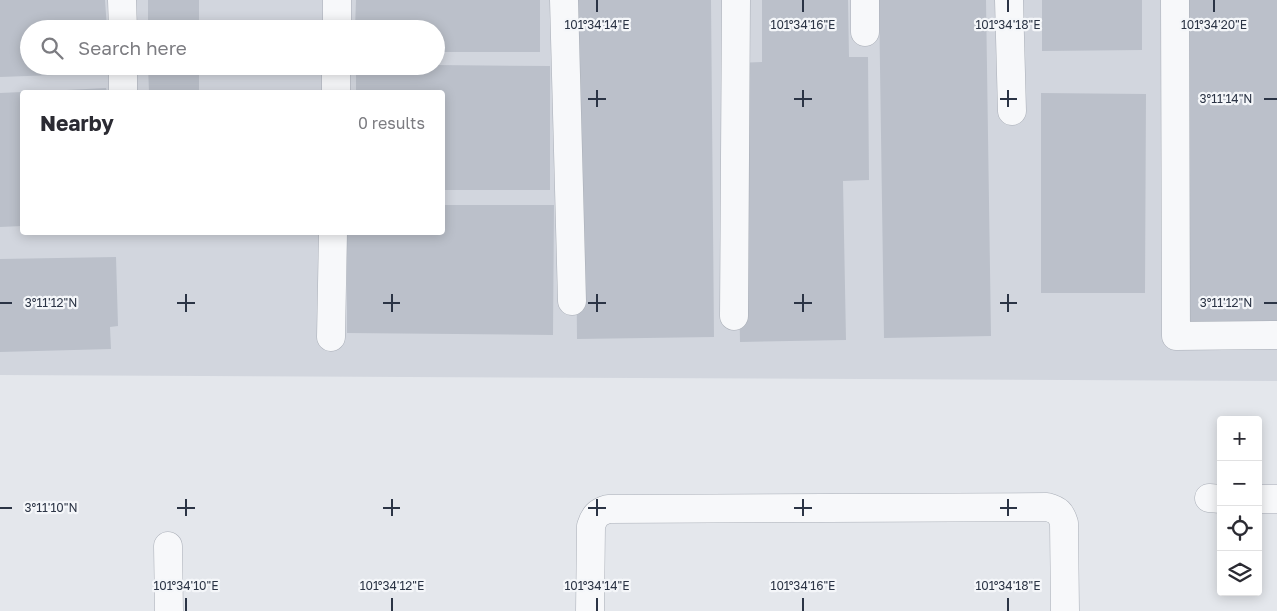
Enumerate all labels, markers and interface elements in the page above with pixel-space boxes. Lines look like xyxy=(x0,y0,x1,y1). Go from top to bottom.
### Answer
text: 101°34'14"E xyxy=(565,17,629,32)
text: 101°34'16"E xyxy=(771,17,835,32)
text: 101°34'18"E xyxy=(976,17,1040,32)
text: 101°34'20"E xyxy=(1181,17,1247,32)
search box xyxy=(20,20,445,75)
icon: search xyxy=(38,34,66,62)
text: Search here xyxy=(78,36,187,59)
text: 3°11'14"N xyxy=(1200,91,1252,106)
text: Nearby xyxy=(40,110,114,136)
text: 0 results xyxy=(358,113,425,133)
text: 3°11'12"N xyxy=(25,295,77,310)
text: 3°11'12"N xyxy=(1200,295,1252,310)
map controls xyxy=(1217,416,1262,596)
button: + xyxy=(1217,416,1262,461)
button: − xyxy=(1217,461,1262,506)
text: 3°11'10"N xyxy=(24,500,78,515)
button: locate xyxy=(1217,506,1262,551)
button: layers xyxy=(1217,551,1262,596)
text: 101°34'10"E xyxy=(153,578,219,593)
text: 101°34'12"E xyxy=(360,578,424,593)
text: 101°34'14"E xyxy=(565,578,629,593)
text: 101°34'16"E xyxy=(771,578,835,593)
text: 101°34'18"E xyxy=(976,578,1040,593)

